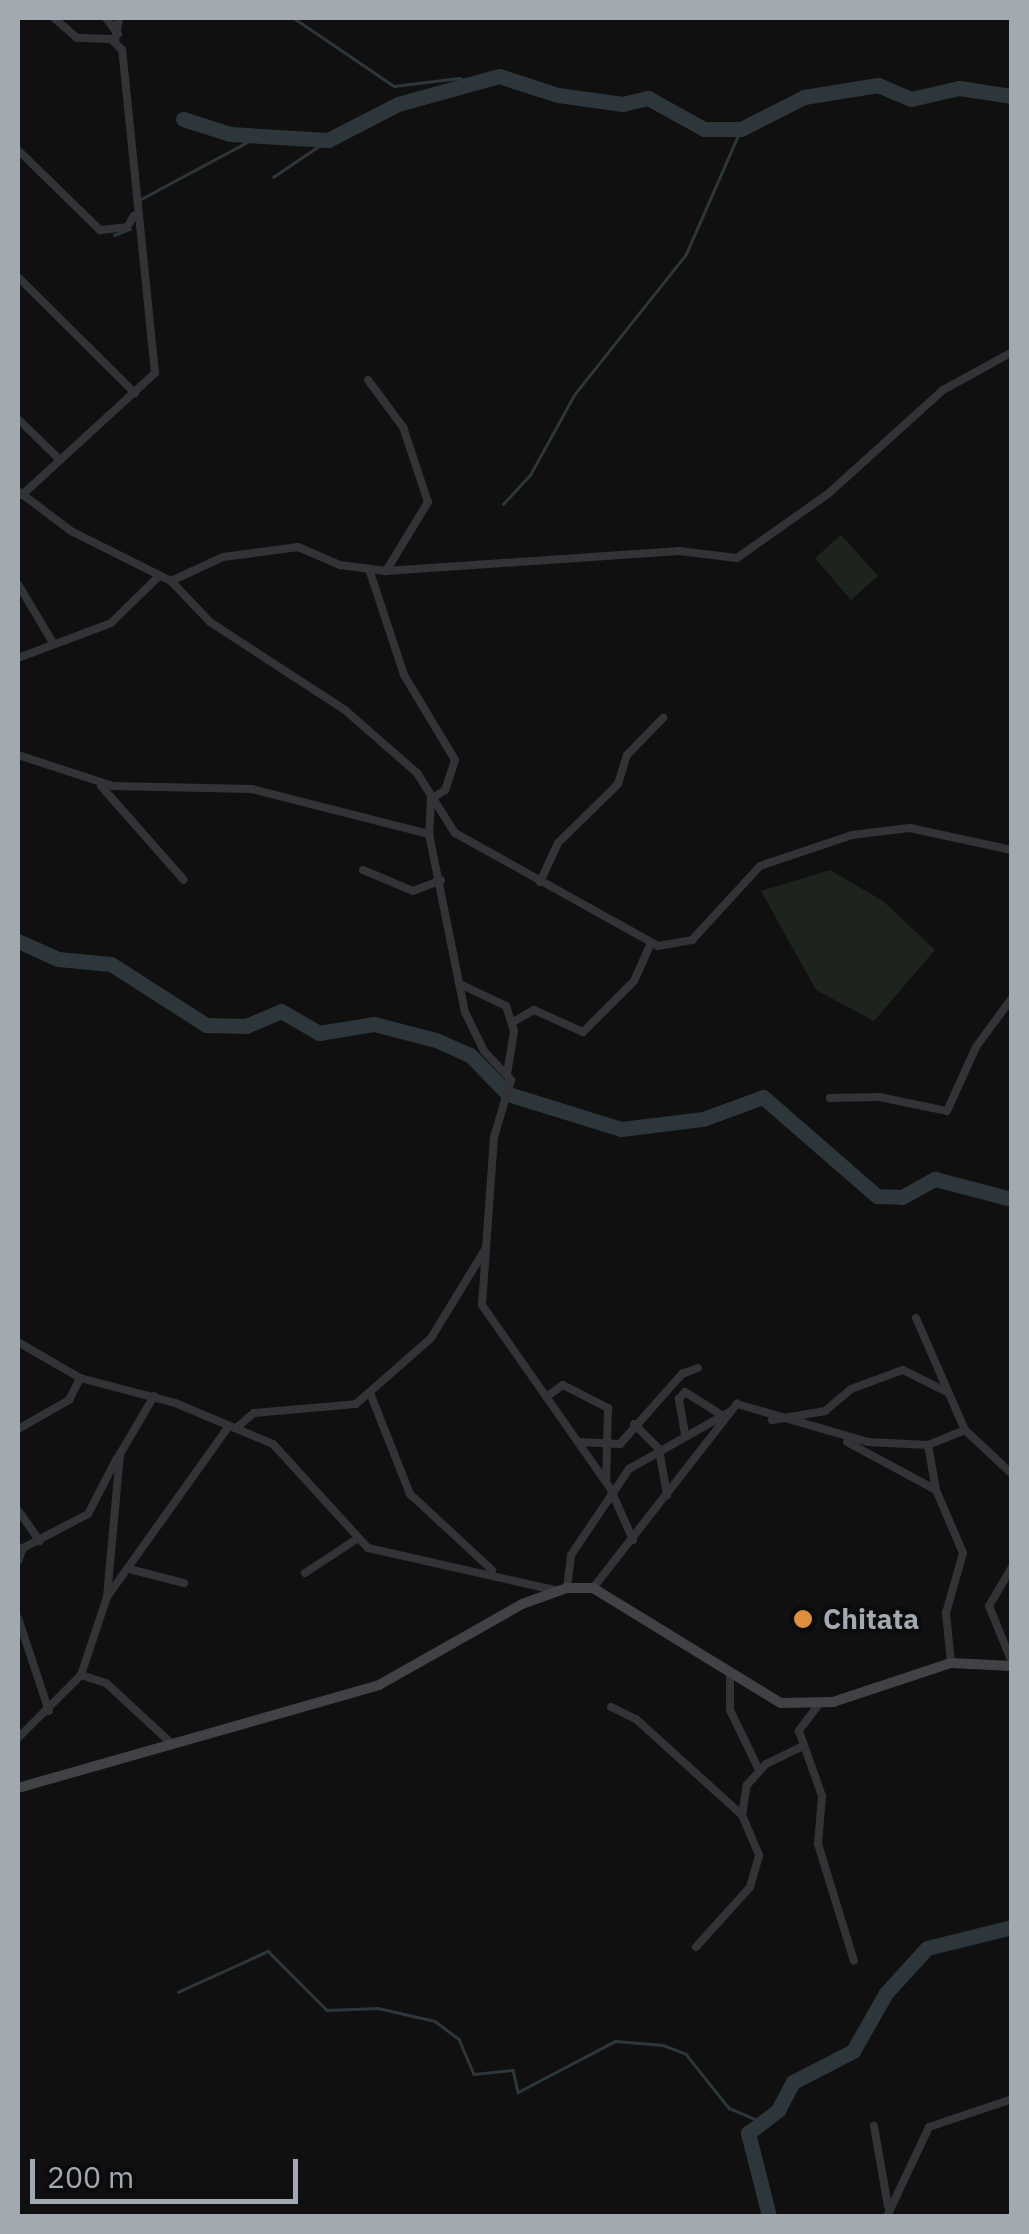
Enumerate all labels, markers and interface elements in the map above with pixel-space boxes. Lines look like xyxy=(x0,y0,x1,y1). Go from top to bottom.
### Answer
place label: Chitata xyxy=(823,1602,919,1636)
marker: Chitata xyxy=(792,1608,814,1630)
scale bar xyxy=(35,2139,302,2201)
text: 200 m xyxy=(47,2157,134,2196)

